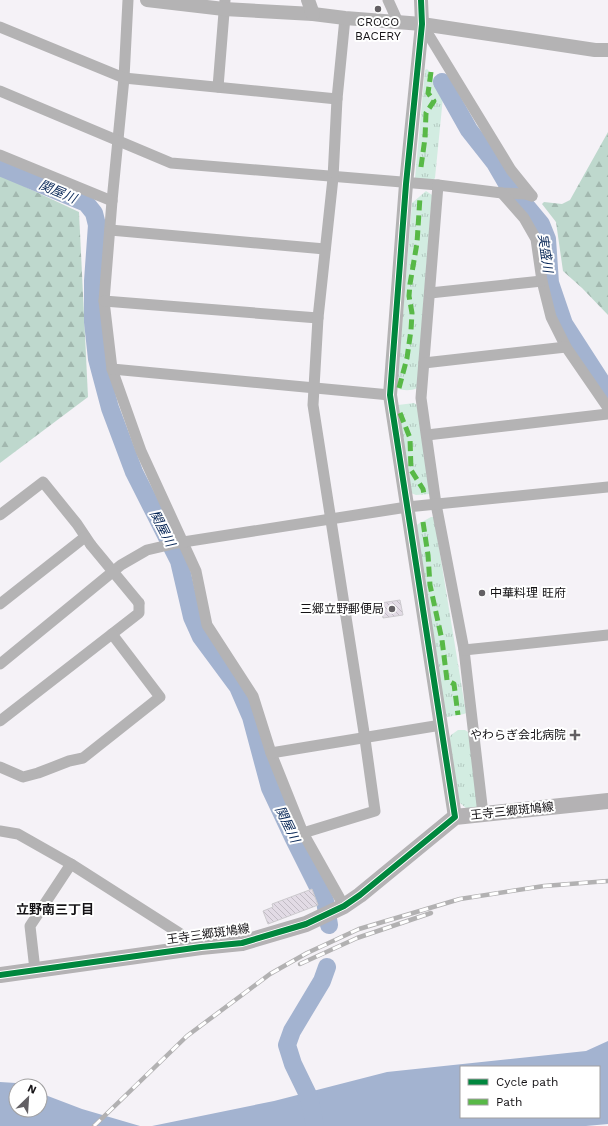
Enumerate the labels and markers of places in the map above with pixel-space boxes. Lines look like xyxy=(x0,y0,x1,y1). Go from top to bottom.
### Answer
marker: CROCO BACERY xyxy=(373,4,383,14)
place label: CROCO BACERY xyxy=(355,15,401,43)
place label: 中華料理 旺府 xyxy=(490,586,566,600)
marker: 中華料理 旺府 xyxy=(477,588,487,598)
place label: 三郷立野郵便局 xyxy=(300,602,384,616)
marker: 三郷立野郵便局 xyxy=(387,604,397,614)
place label: やわらぎ会北病院 xyxy=(470,728,566,742)
marker: やわらぎ会北病院 xyxy=(569,729,581,741)

